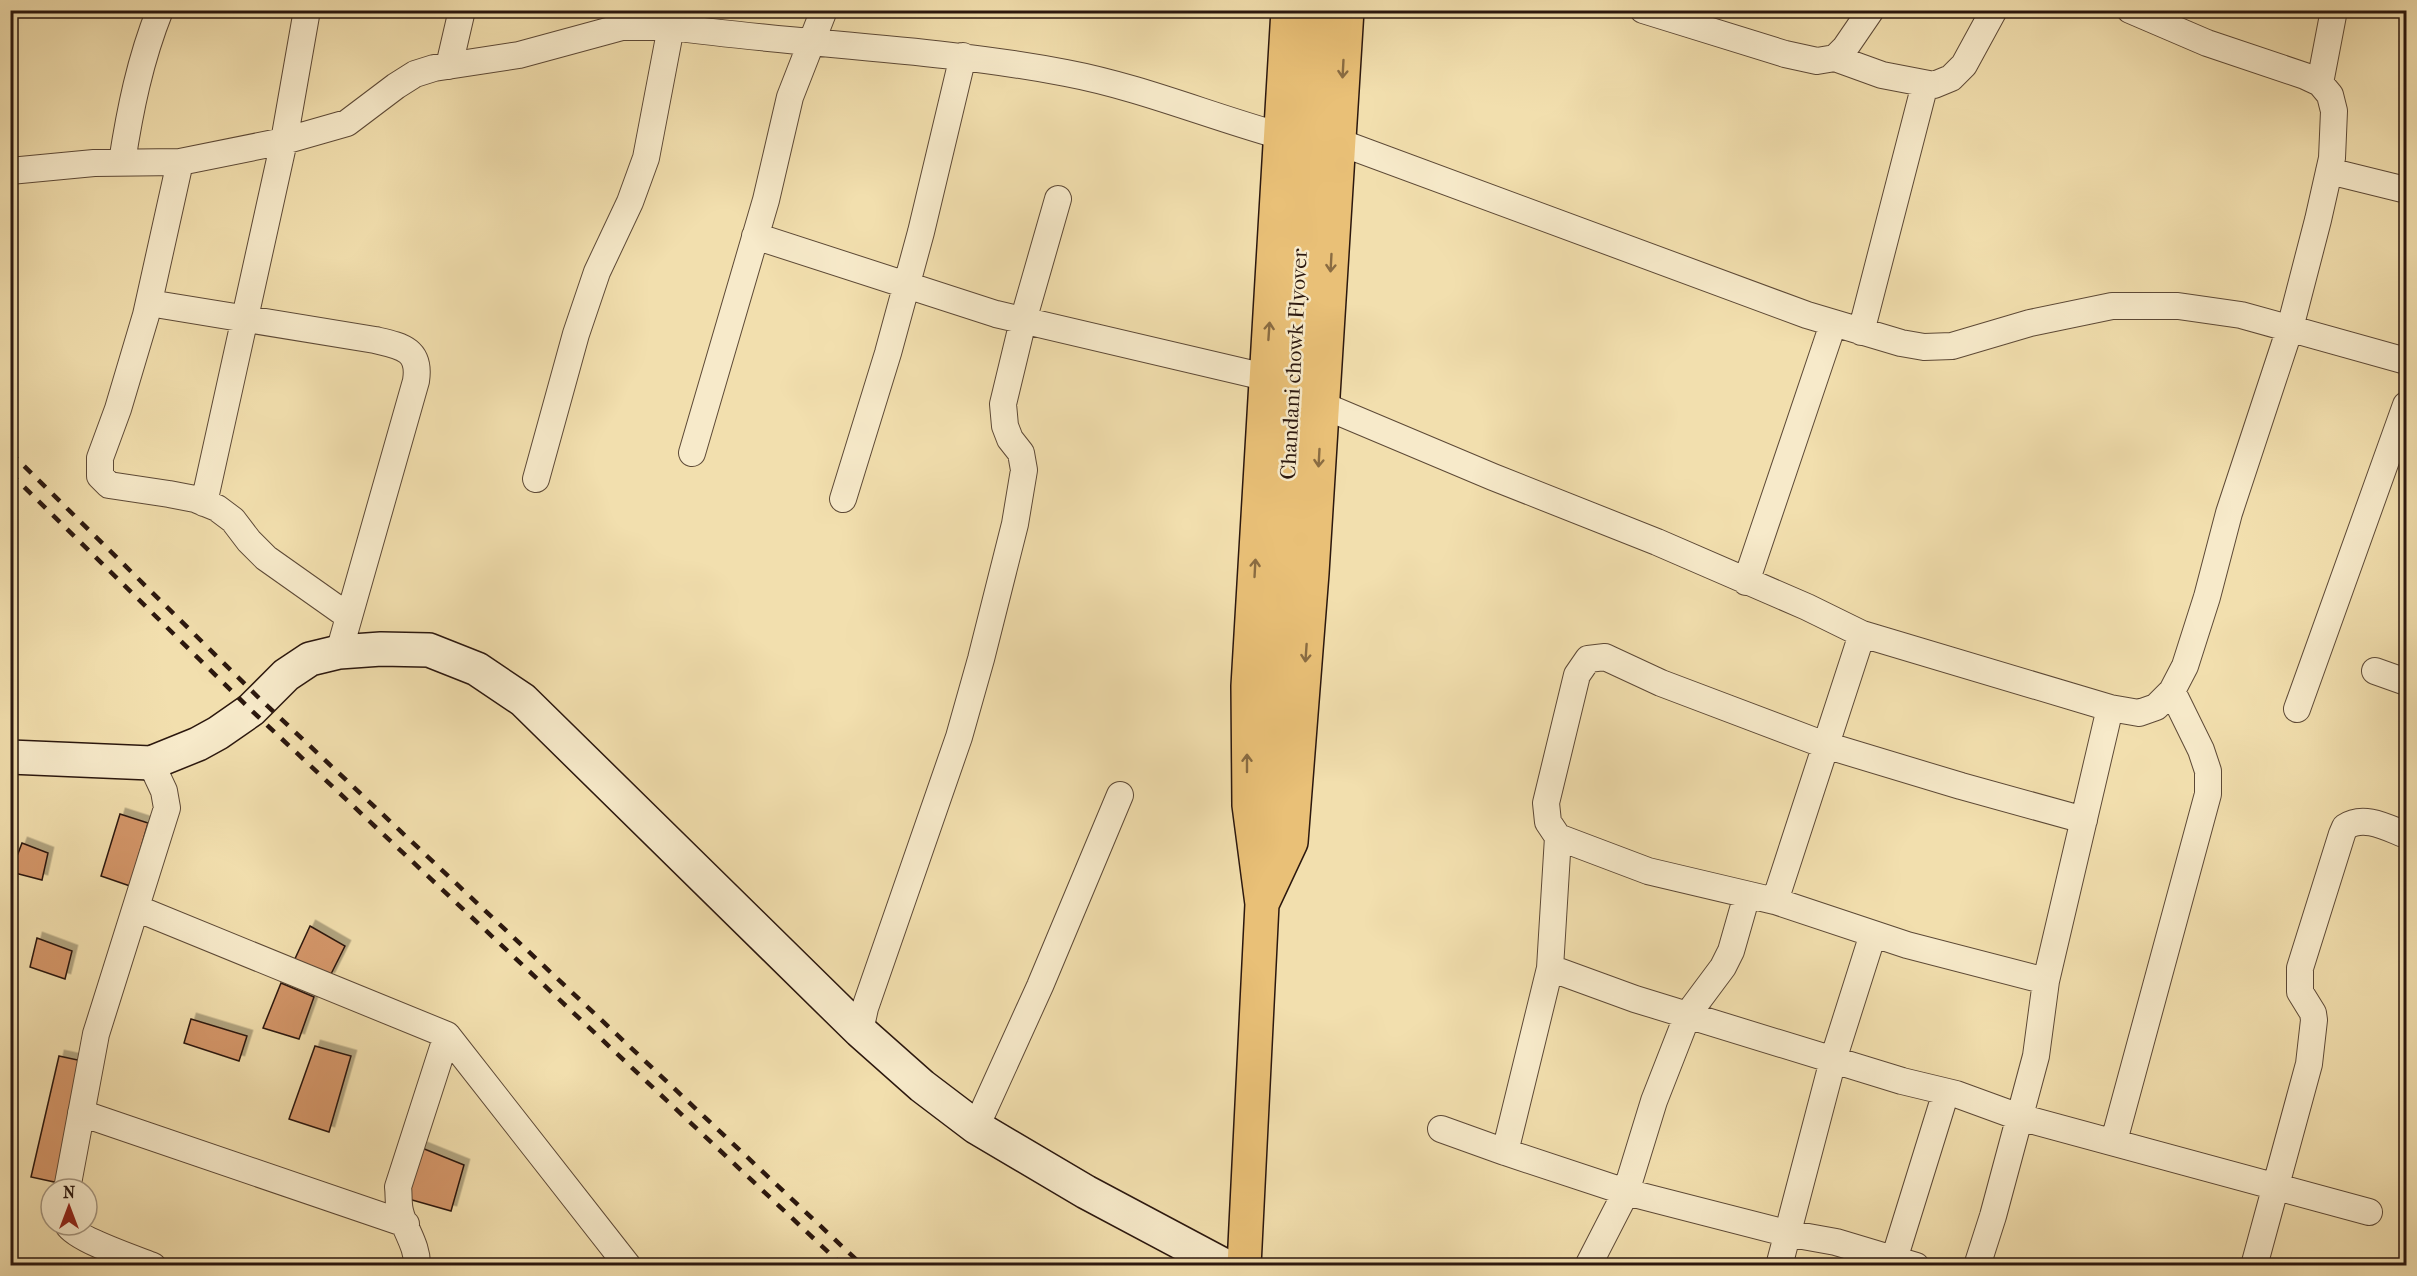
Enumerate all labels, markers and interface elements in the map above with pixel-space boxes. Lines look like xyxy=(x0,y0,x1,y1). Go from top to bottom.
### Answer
one-way arrow xyxy=(1337,58,1348,78)
street label: Chandani chowk Flyover xyxy=(1275,247,1313,480)
one-way arrow xyxy=(1325,253,1336,273)
one-way arrow xyxy=(1263,322,1274,342)
one-way arrow xyxy=(1314,448,1325,468)
one-way arrow xyxy=(1249,558,1260,578)
one-way arrow xyxy=(1301,642,1312,662)
one-way arrow xyxy=(1241,753,1253,773)
north arrow xyxy=(39,1177,99,1237)
text: N xyxy=(63,1183,76,1202)

